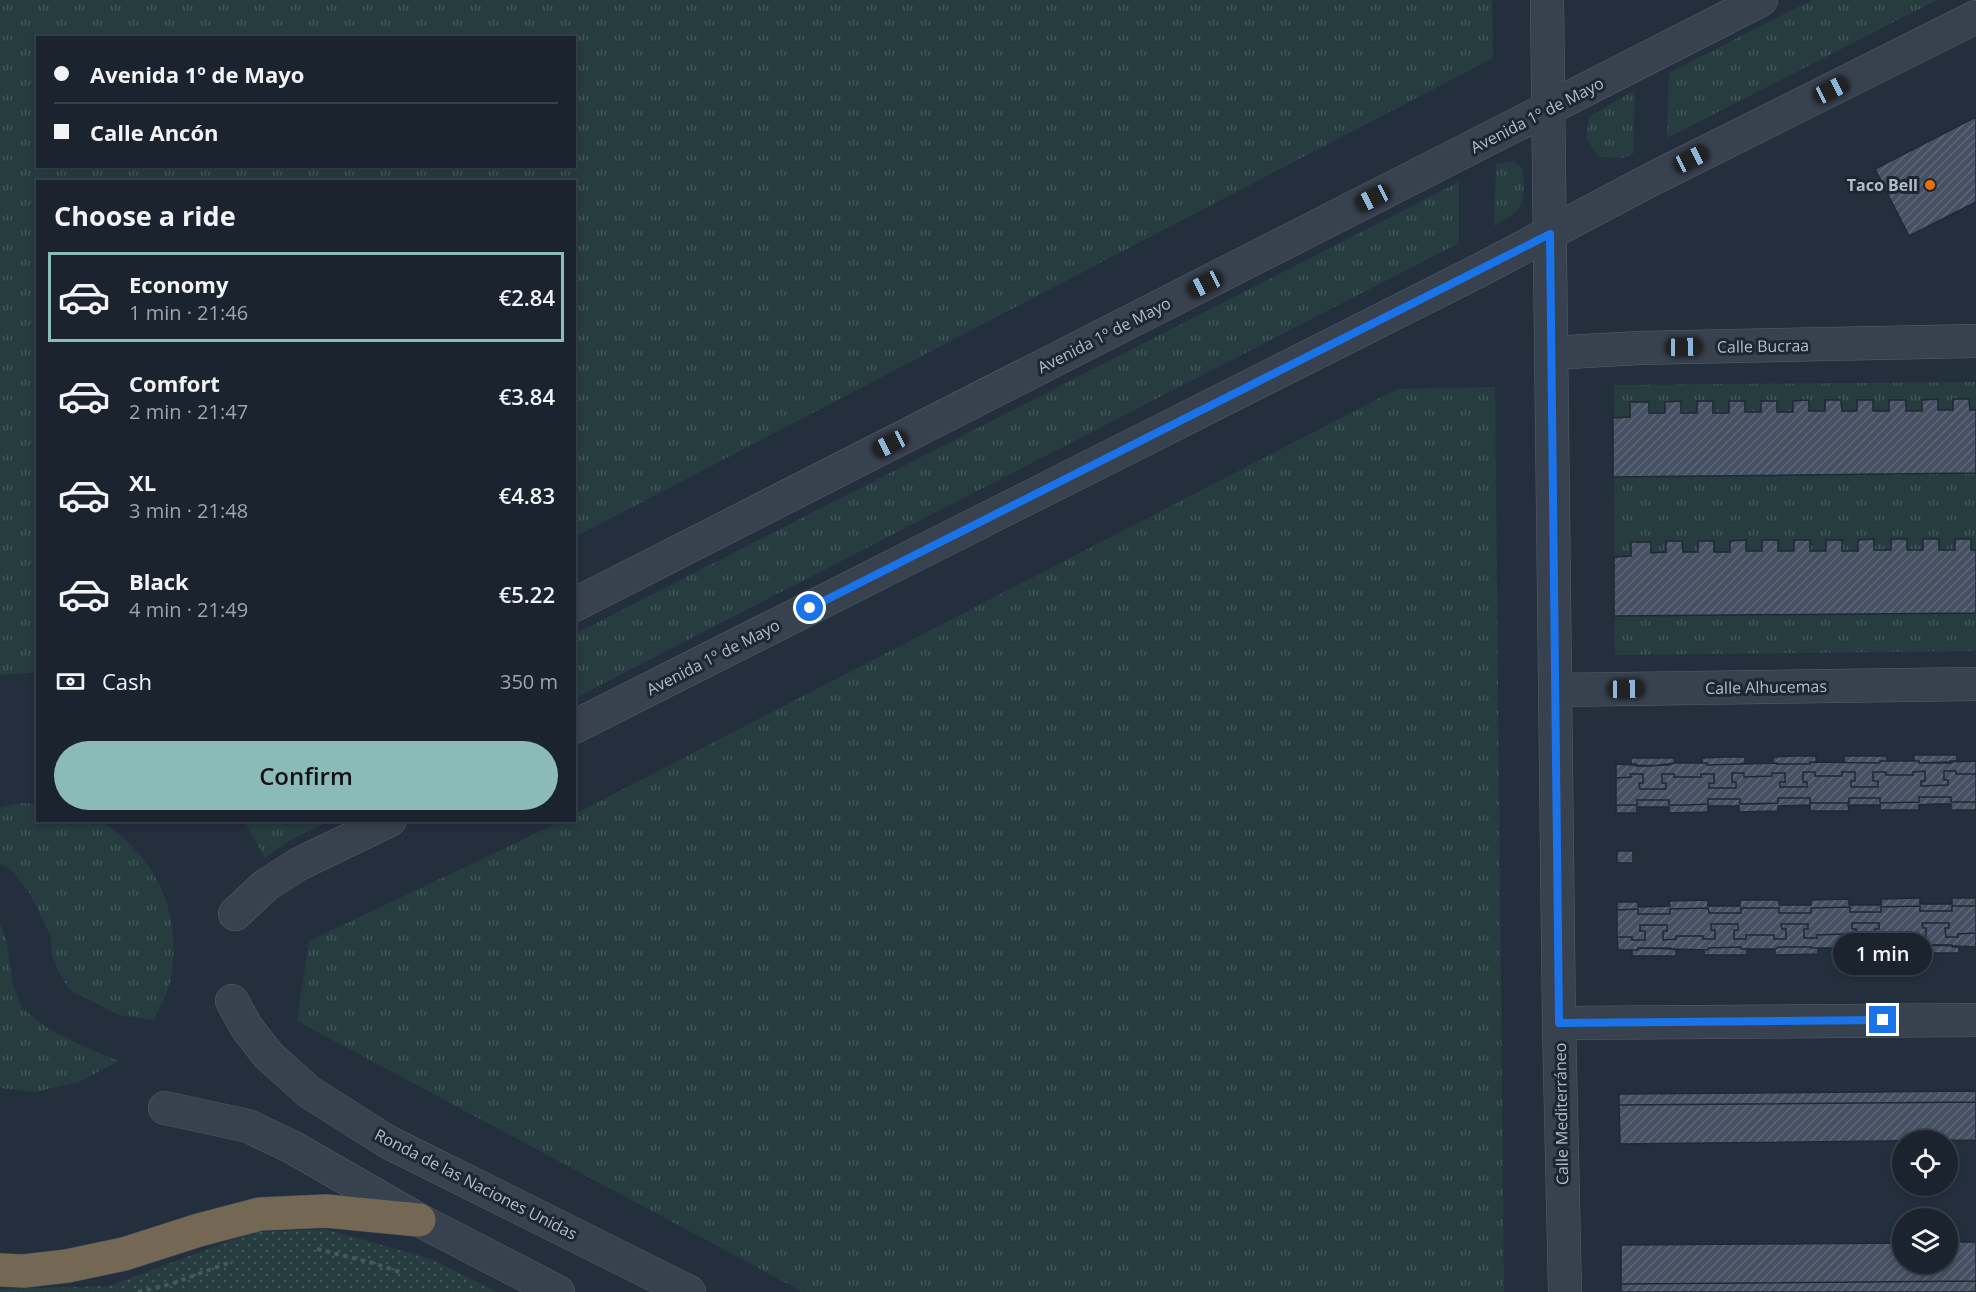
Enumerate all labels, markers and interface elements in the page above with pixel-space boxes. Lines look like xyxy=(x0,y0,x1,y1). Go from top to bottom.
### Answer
text: Avenida 1º de Mayo xyxy=(90,59,304,89)
street label: Avenida 1º de Mayo xyxy=(1467,72,1607,158)
car xyxy=(1811,74,1851,106)
text: Calle Ancón xyxy=(90,117,218,147)
car xyxy=(1671,143,1711,175)
place label: Taco Bell xyxy=(1847,174,1918,196)
marker: Taco Bell xyxy=(1923,178,1937,192)
car xyxy=(1353,182,1393,214)
text: Choose a ride xyxy=(54,197,236,234)
car xyxy=(1185,268,1225,300)
text: Economy xyxy=(129,269,228,299)
icon: car xyxy=(57,270,111,324)
text: €2.84 xyxy=(499,282,555,312)
street label: Avenida 1º de Mayo xyxy=(1034,292,1174,378)
text: 1 min · 21:46 xyxy=(129,299,248,326)
street label: Calle Bucraa xyxy=(1717,334,1809,358)
car xyxy=(1666,338,1702,356)
text: Comfort xyxy=(129,368,220,398)
icon: car xyxy=(57,369,111,423)
text: €3.84 xyxy=(499,381,555,411)
text: 2 min · 21:47 xyxy=(129,398,248,425)
car xyxy=(870,428,910,460)
text: XL xyxy=(129,467,156,497)
icon: car xyxy=(57,468,111,522)
text: €4.83 xyxy=(499,480,555,510)
text: 3 min · 21:48 xyxy=(129,497,248,524)
text: Black xyxy=(129,566,189,596)
icon: car xyxy=(57,567,111,621)
text: €5.22 xyxy=(499,579,555,609)
route start xyxy=(796,594,823,621)
text: 4 min · 21:49 xyxy=(129,596,248,623)
street label: Avenida 1º de Mayo xyxy=(643,614,783,700)
icon: cash xyxy=(54,665,87,698)
text: Cash xyxy=(102,666,152,696)
text: 350 m xyxy=(500,668,558,695)
street label: Calle Alhucemas xyxy=(1705,675,1827,699)
car xyxy=(1608,680,1644,698)
button: Confirm xyxy=(54,741,558,810)
callout: 1 min xyxy=(1834,933,1932,975)
text: 1 min xyxy=(1856,940,1910,967)
route end xyxy=(1869,1006,1896,1033)
street label: Calle Mediterráneo xyxy=(1549,1043,1573,1185)
street label: Ronda de las Naciones Unidas xyxy=(371,1123,581,1245)
map controls xyxy=(1892,1130,1958,1274)
button: locate xyxy=(1892,1130,1958,1196)
button: layers xyxy=(1892,1208,1958,1274)

